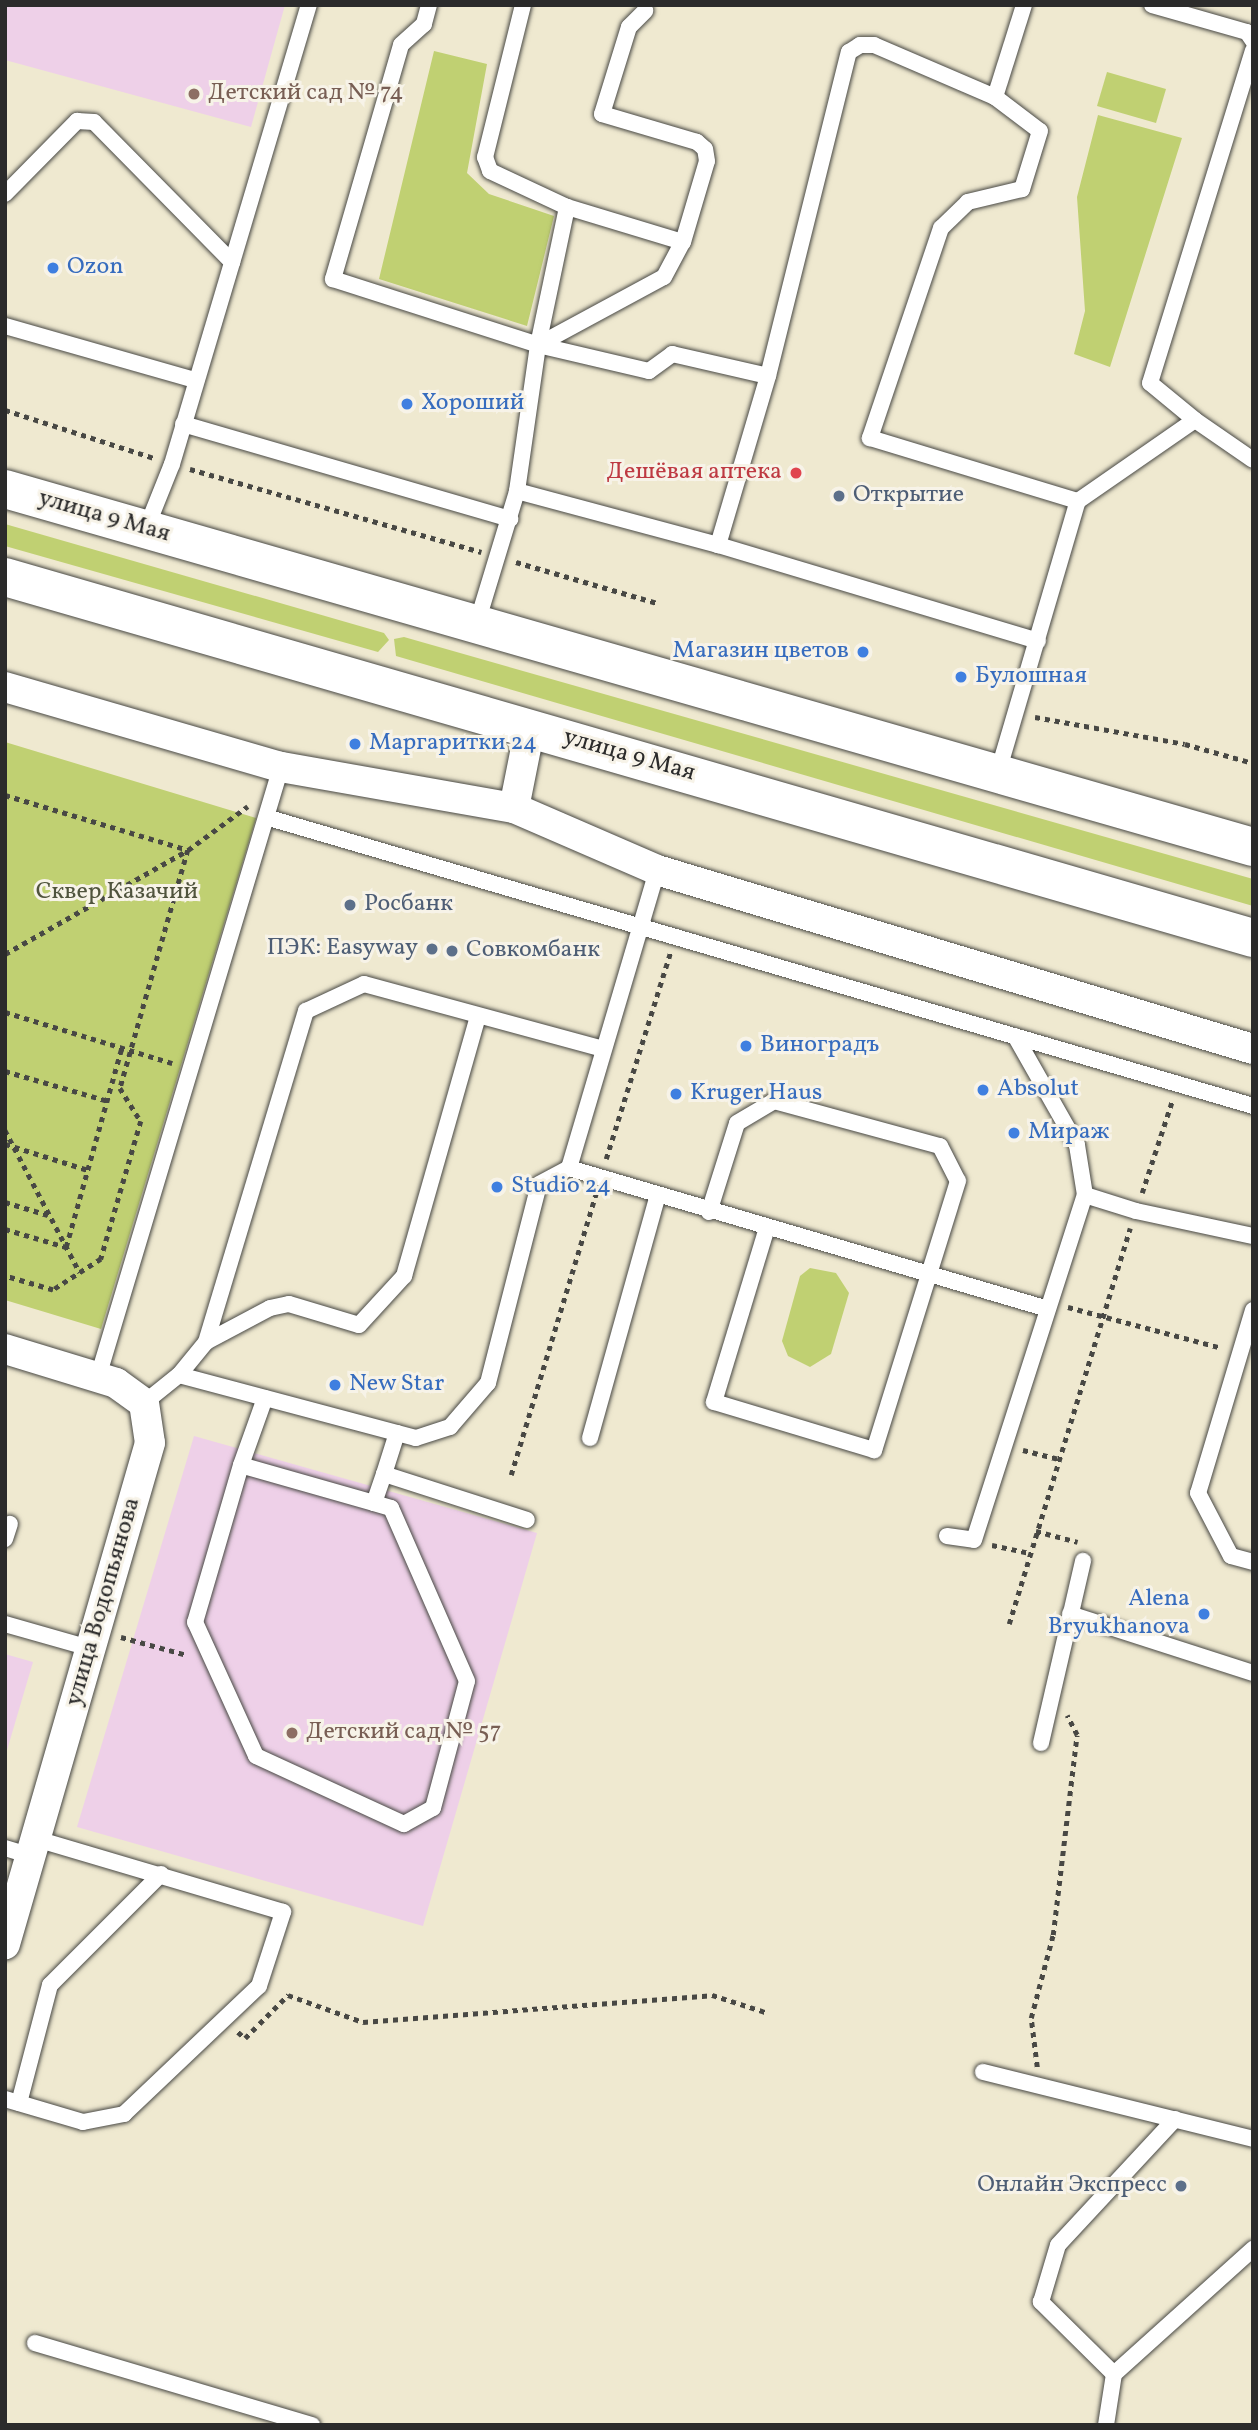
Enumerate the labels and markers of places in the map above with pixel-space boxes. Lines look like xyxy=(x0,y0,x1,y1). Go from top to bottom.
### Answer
place label: Детский сад № 74 xyxy=(208,80,404,108)
marker: Детский сад № 74 xyxy=(186,86,202,102)
place label: Ozon xyxy=(67,254,124,282)
marker: Ozon xyxy=(45,260,61,276)
place label: Хороший xyxy=(421,390,524,418)
marker: Хороший xyxy=(399,396,415,412)
place label: Дешёвая аптека xyxy=(607,459,782,487)
marker: Дешёвая аптека xyxy=(788,465,804,481)
place label: Открытие xyxy=(853,482,964,510)
marker: Открытие xyxy=(831,488,847,504)
place label: Магазин цветов xyxy=(673,638,849,666)
marker: Магазин цветов xyxy=(855,644,871,660)
place label: Булошная xyxy=(975,663,1087,691)
marker: Булошная xyxy=(953,669,969,685)
place label: Маргаритки 24 xyxy=(369,730,537,758)
marker: Маргаритки 24 xyxy=(347,736,363,752)
place label: Росбанк xyxy=(364,891,453,919)
marker: Росбанк xyxy=(342,897,358,913)
place label: ПЭК: Easyway xyxy=(267,935,418,963)
place label: Совкомбанк xyxy=(466,937,600,965)
marker: ПЭК: Easyway xyxy=(424,941,440,957)
marker: Совкомбанк xyxy=(444,943,460,959)
place label: Виноградъ xyxy=(760,1032,879,1060)
marker: Виноградъ xyxy=(738,1038,754,1054)
place label: Absolut xyxy=(997,1076,1079,1104)
place label: Kruger Haus xyxy=(690,1080,822,1108)
marker: Absolut xyxy=(975,1082,991,1098)
marker: Kruger Haus xyxy=(668,1086,684,1102)
place label: Мираж xyxy=(1028,1119,1110,1147)
marker: Мираж xyxy=(1006,1125,1022,1141)
place label: Studio 24 xyxy=(511,1173,611,1201)
marker: Studio 24 xyxy=(489,1179,505,1195)
place label: New Star xyxy=(349,1371,445,1399)
marker: New Star xyxy=(327,1377,343,1393)
place label: Alena Bryukhanova xyxy=(1048,1586,1190,1642)
marker: Alena Bryukhanova xyxy=(1196,1606,1212,1622)
place label: Детский сад № 57 xyxy=(306,1719,501,1747)
marker: Детский сад № 57 xyxy=(284,1725,300,1741)
place label: Онлайн Экспресс xyxy=(977,2172,1167,2200)
marker: Онлайн Экспресс xyxy=(1173,2178,1189,2194)

